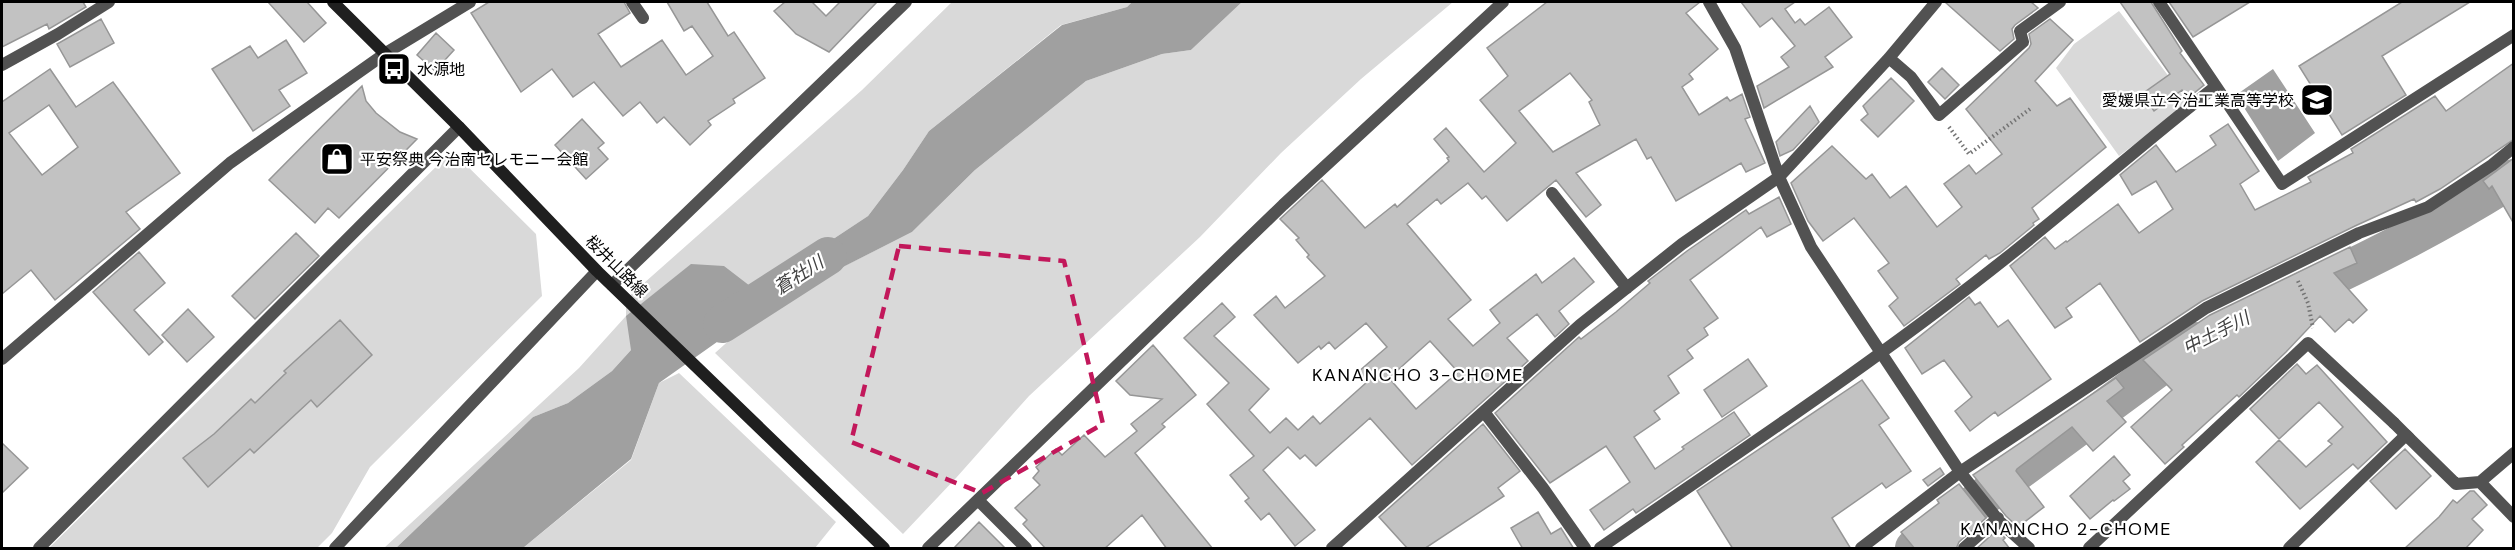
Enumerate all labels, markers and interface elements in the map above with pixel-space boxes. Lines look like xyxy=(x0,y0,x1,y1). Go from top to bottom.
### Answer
bus stop icon: 水源地 xyxy=(376,51,412,87)
place label: 水源地 xyxy=(417,59,465,80)
school or university icon: 愛媛県立今治工業高等学校 xyxy=(2299,82,2335,118)
place label: 愛媛県立今治工業高等学校 xyxy=(2102,90,2294,111)
shop icon: 平安祭典 今治南セレモニー会館 xyxy=(319,141,355,177)
place label: 平安祭典 今治南セレモニー会館 xyxy=(360,149,588,170)
street label: 桜井山路線 xyxy=(581,231,652,302)
water label: 蒼社川 xyxy=(770,249,830,300)
water label: 中土手川 xyxy=(2178,305,2255,360)
district label: KANANCHO 3-CHOME xyxy=(1312,363,1524,387)
district label: KANANCHO 2-CHOME xyxy=(1960,517,2172,541)

